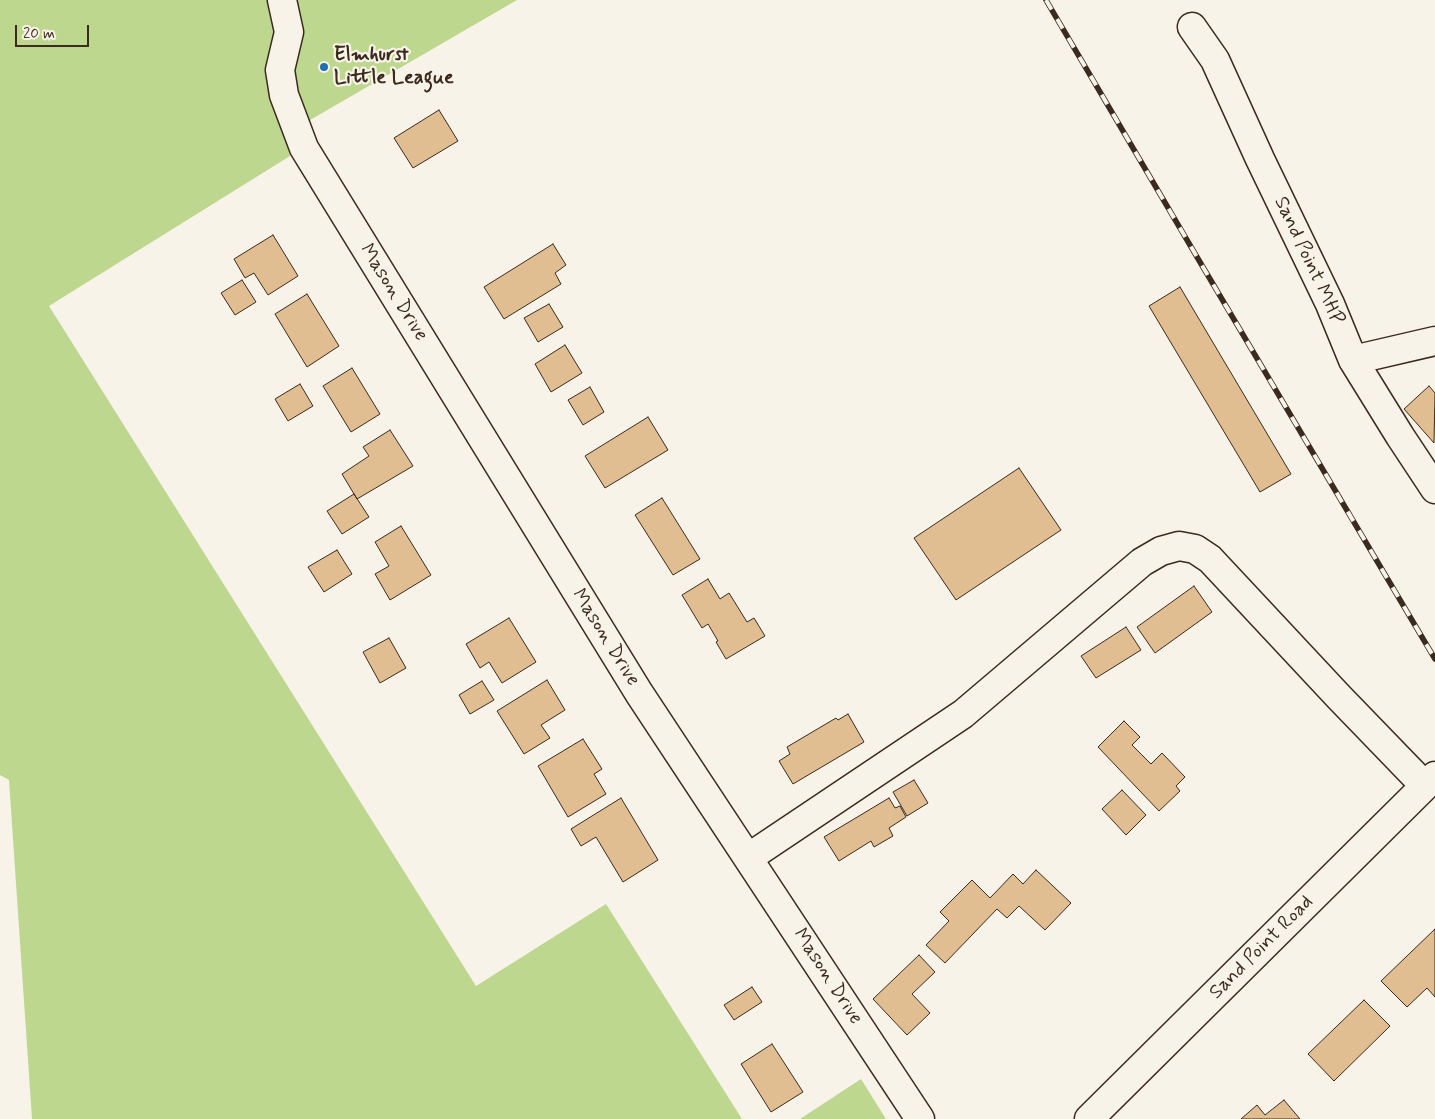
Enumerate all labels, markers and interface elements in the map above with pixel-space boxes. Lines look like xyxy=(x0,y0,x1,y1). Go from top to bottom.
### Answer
scale bar xyxy=(18,15,91,47)
text: 20 m xyxy=(23,24,55,44)
place label: Elmhurst Little League xyxy=(334,44,454,91)
marker: Elmhurst Little League xyxy=(318,61,330,73)
street label: Sand Point MHP xyxy=(1268,193,1348,329)
street label: Mason Drive xyxy=(354,240,432,346)
street label: Mason Drive xyxy=(566,585,644,691)
street label: Sand Point Road xyxy=(1205,891,1319,1005)
street label: Mason Drive xyxy=(787,924,867,1030)

